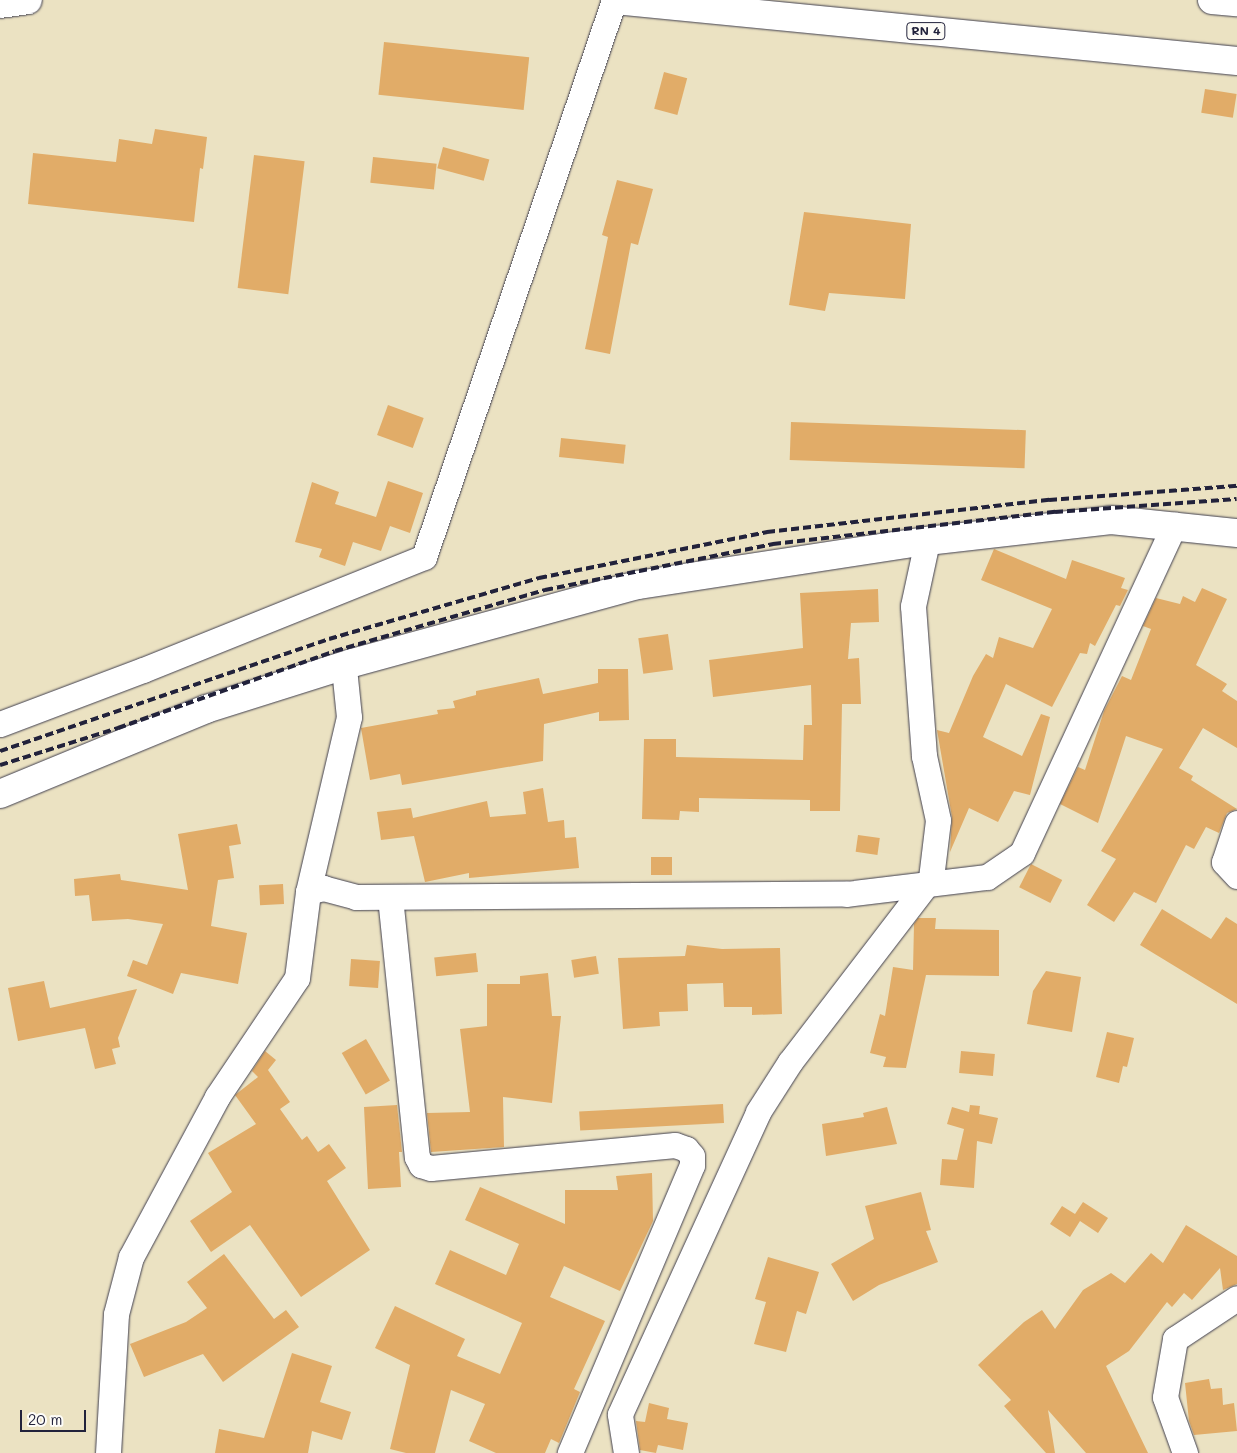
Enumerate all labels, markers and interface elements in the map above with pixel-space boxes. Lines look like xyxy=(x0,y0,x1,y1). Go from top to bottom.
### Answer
road number: RN 4 xyxy=(906,22,946,40)
scale bar xyxy=(22,1400,89,1432)
text: 20 m xyxy=(28,1409,62,1429)

